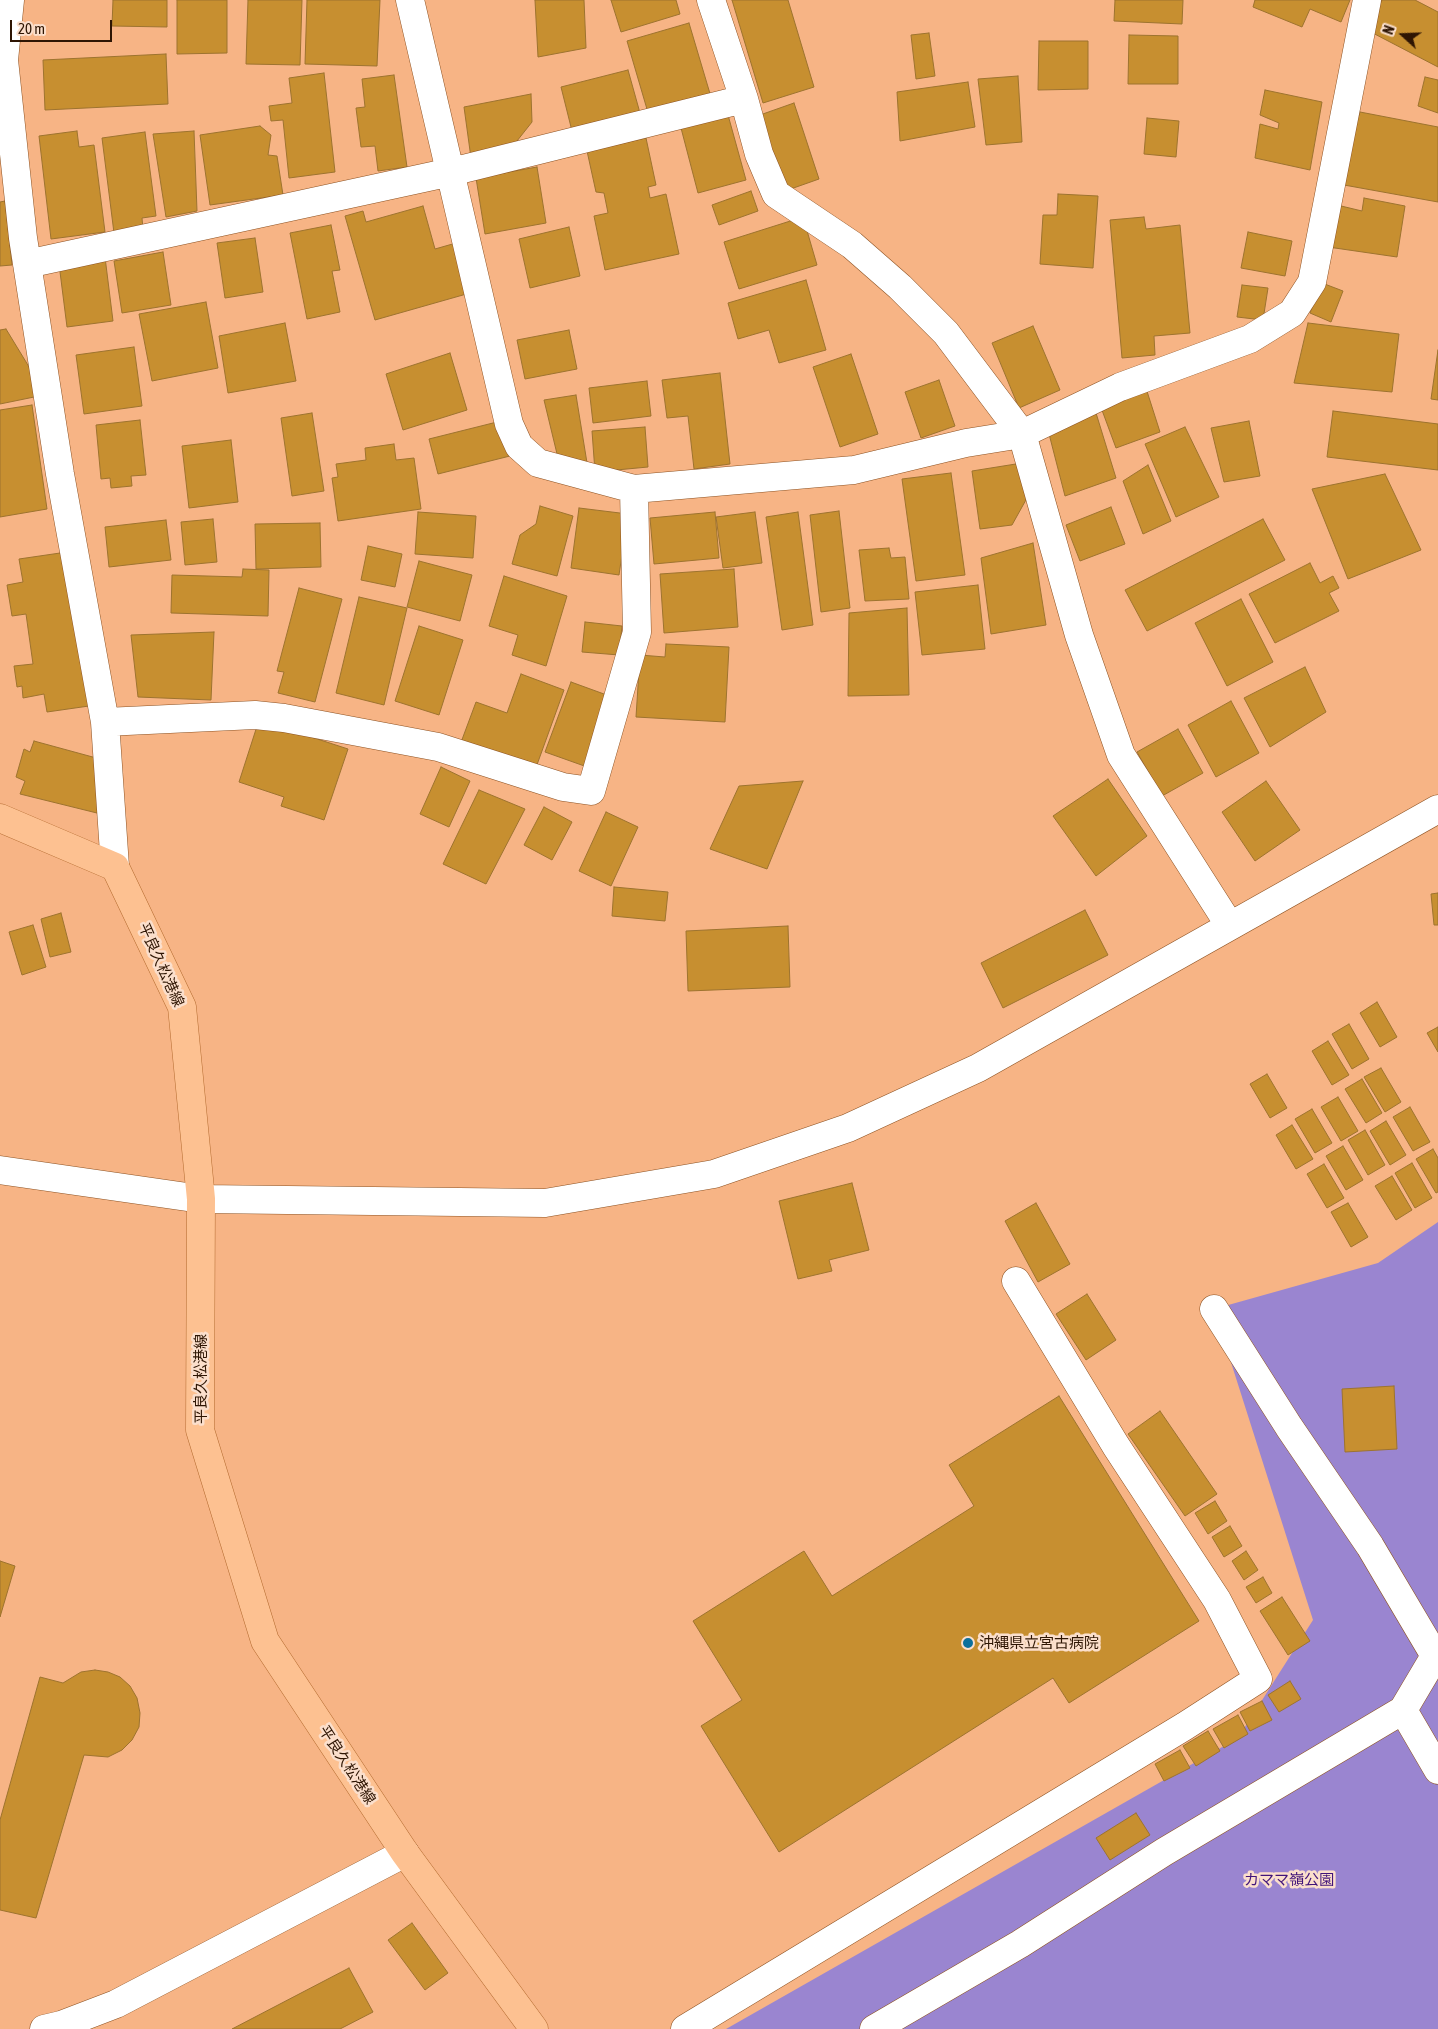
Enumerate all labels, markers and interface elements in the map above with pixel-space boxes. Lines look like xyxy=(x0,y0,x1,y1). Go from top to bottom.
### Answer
scale bar xyxy=(12,10,115,42)
north arrow xyxy=(1378,10,1428,60)
text: 20 m xyxy=(18,20,45,37)
text: N xyxy=(1380,23,1398,36)
street label: 平良久松港線 xyxy=(134,920,188,1010)
street label: 平良久松港線 xyxy=(192,1334,210,1424)
place label: 沖縄県立宮古病院 xyxy=(979,1634,1099,1652)
marker: 沖縄県立宮古病院 xyxy=(961,1636,975,1650)
street label: 平良久松港線 xyxy=(315,1722,379,1808)
park label: カママ嶺公園 xyxy=(1244,1871,1334,1889)

